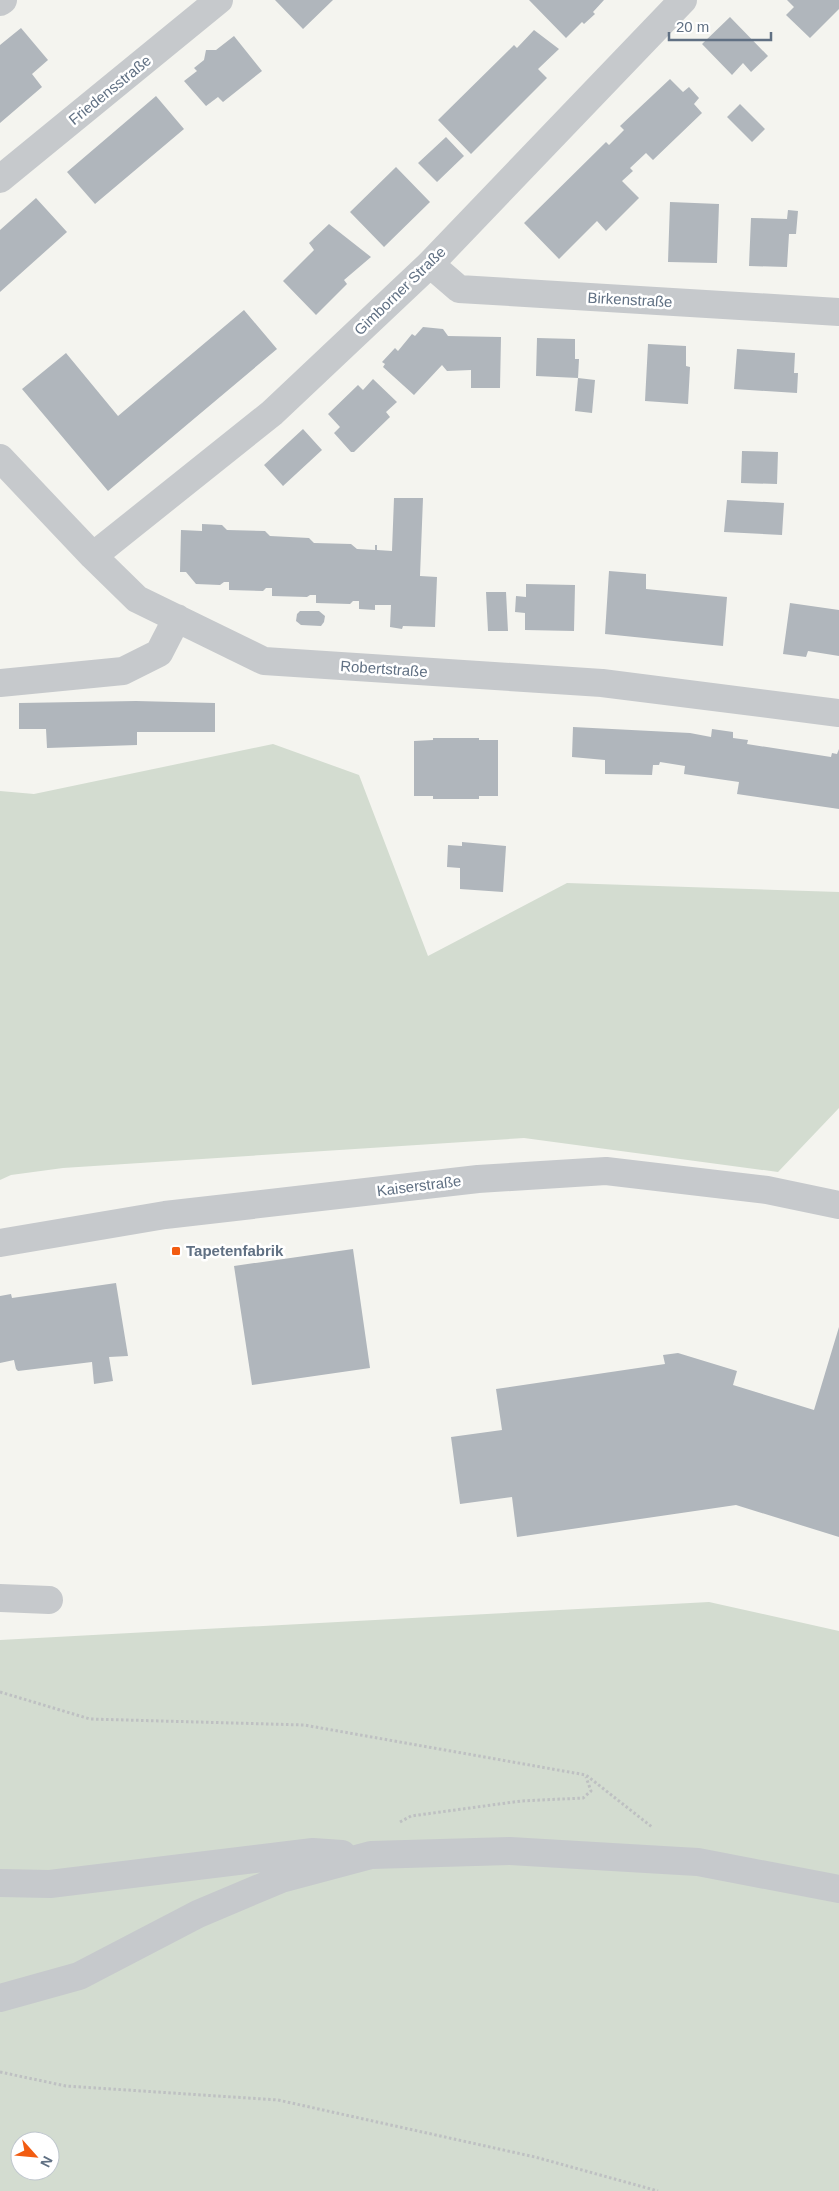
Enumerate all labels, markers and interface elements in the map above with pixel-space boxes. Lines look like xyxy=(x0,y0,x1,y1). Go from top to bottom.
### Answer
scale bar xyxy=(669,10,772,42)
text: 20 m xyxy=(676,18,709,35)
street label: Friedensstraße xyxy=(65,51,154,128)
street label: Gimborner Straße xyxy=(351,243,449,338)
street label: Birkenstraße xyxy=(587,289,673,310)
street label: Robertstraße xyxy=(340,657,428,680)
street label: Kaiserstraße xyxy=(376,1172,462,1199)
place label: Tapetenfabrik xyxy=(186,1242,284,1259)
marker: Tapetenfabrik xyxy=(170,1245,182,1257)
north arrow xyxy=(10,2131,60,2181)
text: N xyxy=(37,2154,56,2170)

